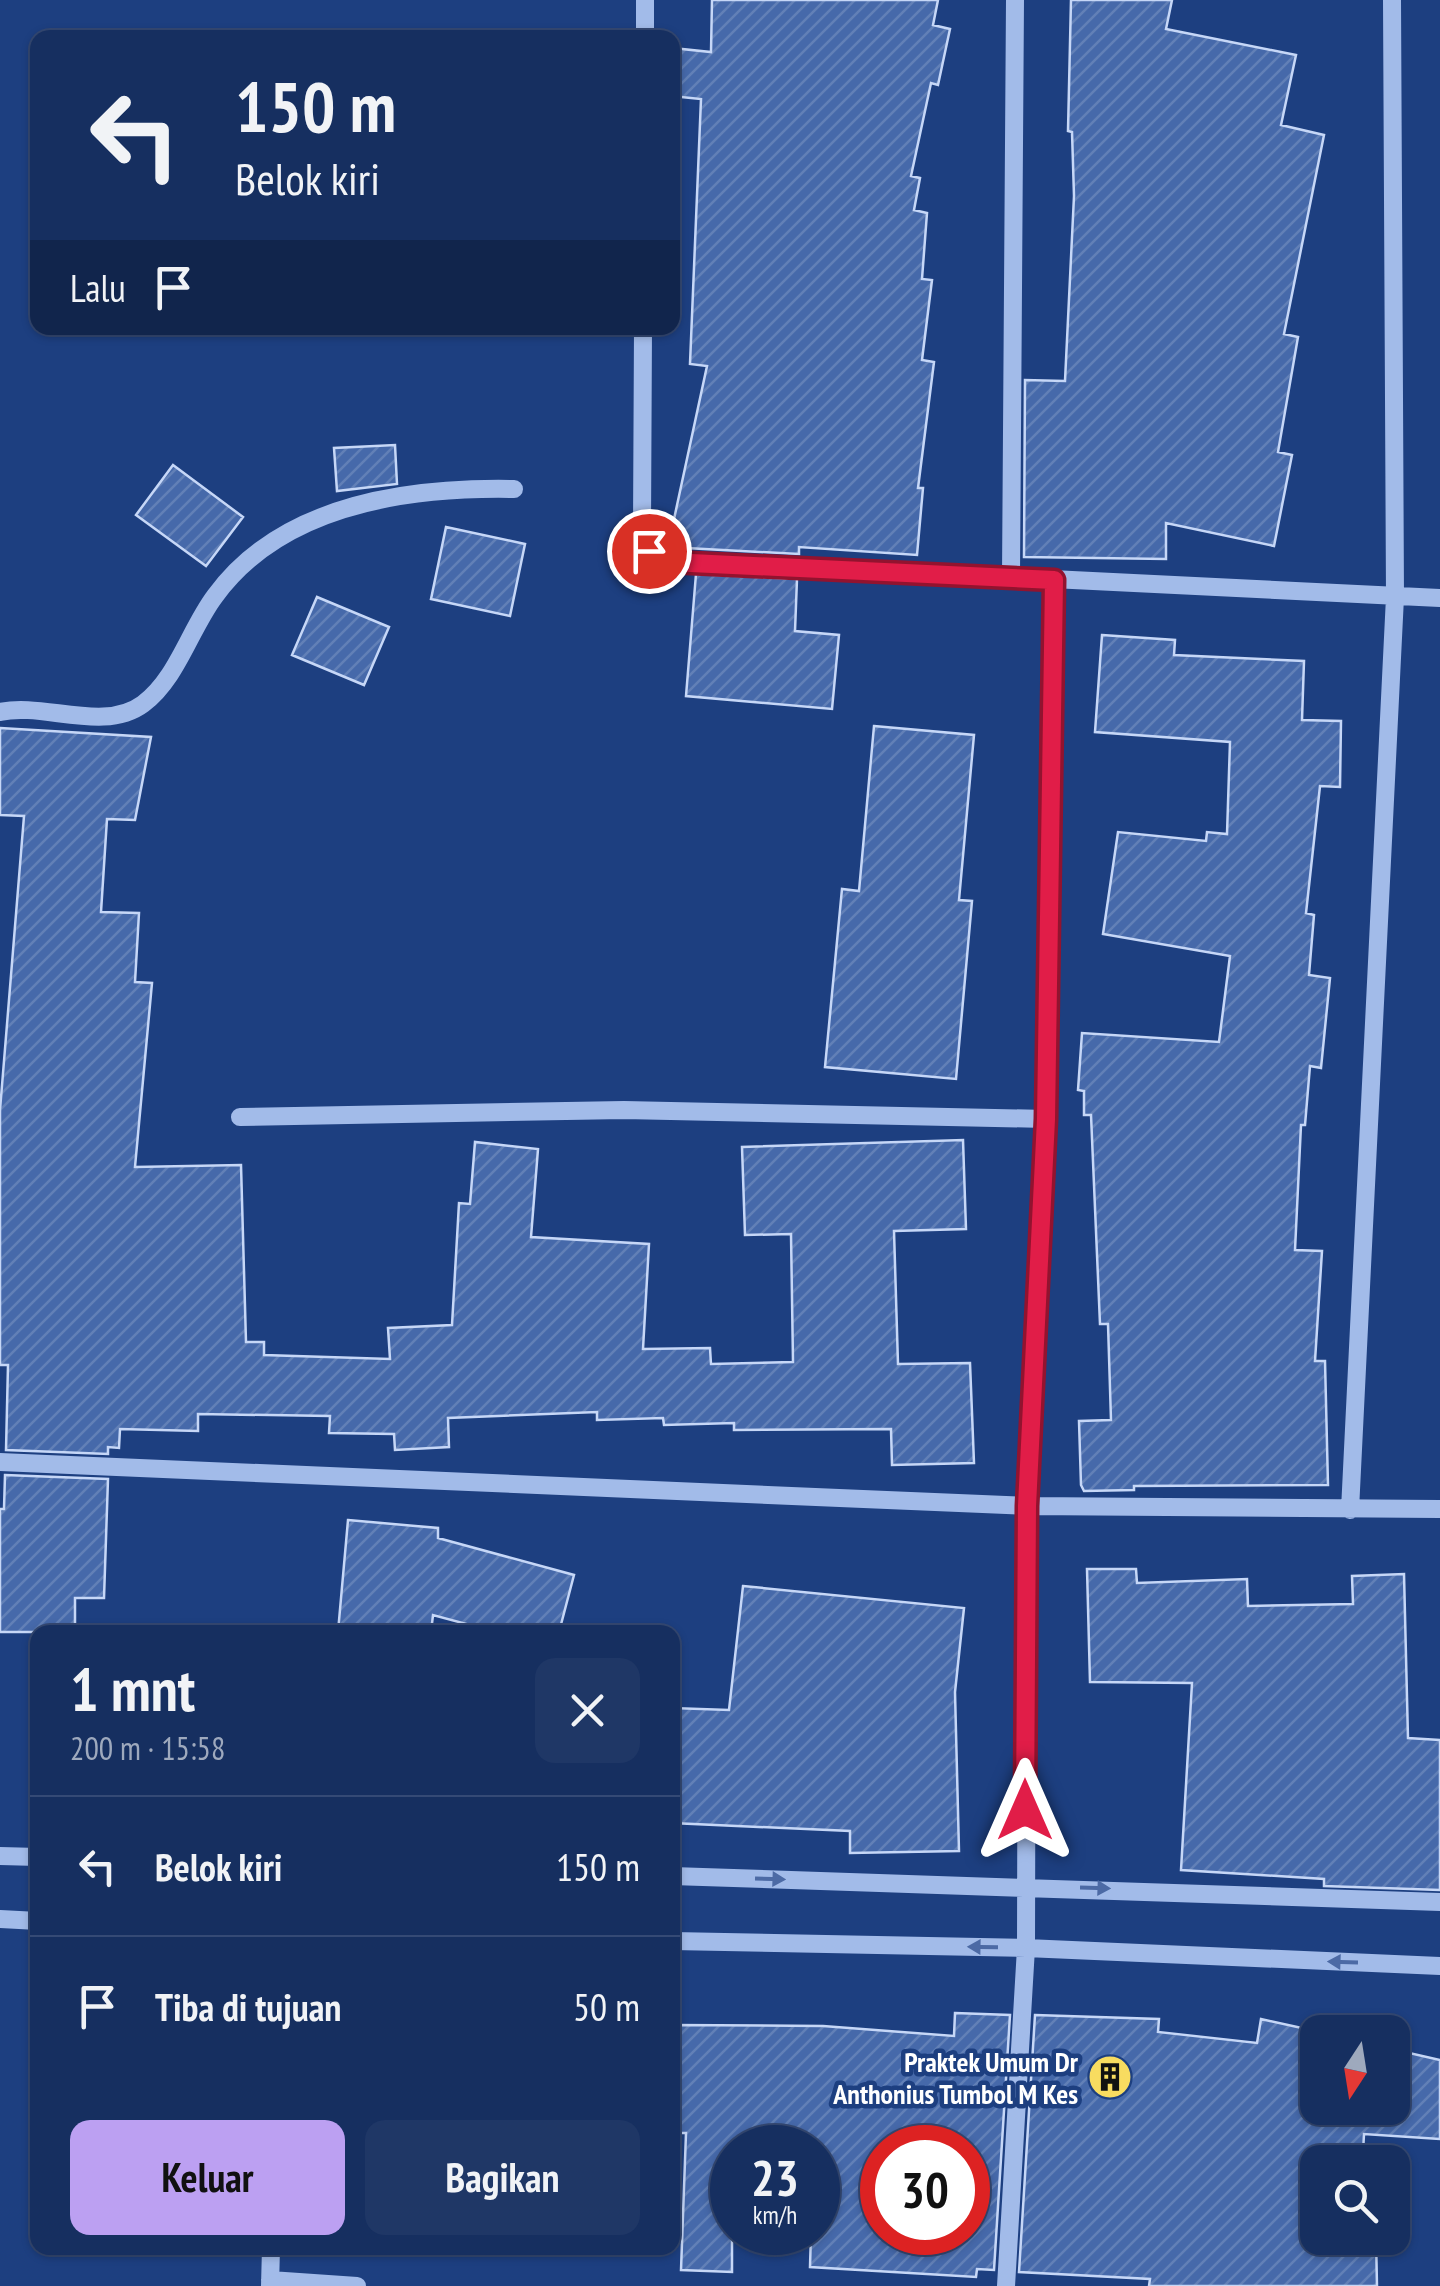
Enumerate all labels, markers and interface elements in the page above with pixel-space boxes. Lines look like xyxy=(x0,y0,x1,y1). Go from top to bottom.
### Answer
text: 150 m xyxy=(235,61,396,151)
icon: left xyxy=(70,70,200,200)
text: Belok kiri xyxy=(235,149,380,207)
icon: arrive xyxy=(146,260,201,315)
text: Lalu xyxy=(70,263,126,312)
pin xyxy=(607,509,692,594)
icon: arrive xyxy=(622,524,677,579)
text: 1 mnt xyxy=(70,1650,195,1728)
button: close xyxy=(535,1658,640,1763)
text: 200 m · 15:58 xyxy=(70,1727,225,1769)
position arrow xyxy=(973,1758,1077,1862)
icon: left xyxy=(70,1839,125,1894)
text: Belok kiri xyxy=(155,1842,282,1891)
text: 150 m xyxy=(556,1842,640,1891)
one-way arrow xyxy=(754,1871,786,1887)
one-way arrow xyxy=(1079,1881,1111,1897)
one-way arrow xyxy=(966,1939,998,1955)
one-way arrow xyxy=(1326,1953,1358,1969)
icon: arrive xyxy=(70,1979,125,2034)
text: Tiba di tujuan xyxy=(155,1982,341,2031)
text: 50 m xyxy=(573,1982,640,2031)
north arrow xyxy=(1300,2015,1410,2125)
map controls xyxy=(1300,2015,1410,2255)
place label: Praktek Umum Dr Anthonius Tumbol M Kes xyxy=(832,2043,1079,2112)
building icon: Praktek Umum Dr Anthonius Tumbol M Kes xyxy=(1087,2054,1133,2100)
button: Keluar xyxy=(70,2120,345,2235)
button: Bagikan xyxy=(365,2120,640,2235)
speed limit sign: 30 xyxy=(860,2125,990,2255)
text: 23 xyxy=(751,2145,799,2210)
button: search xyxy=(1300,2145,1410,2255)
text: km/h xyxy=(753,2199,797,2231)

